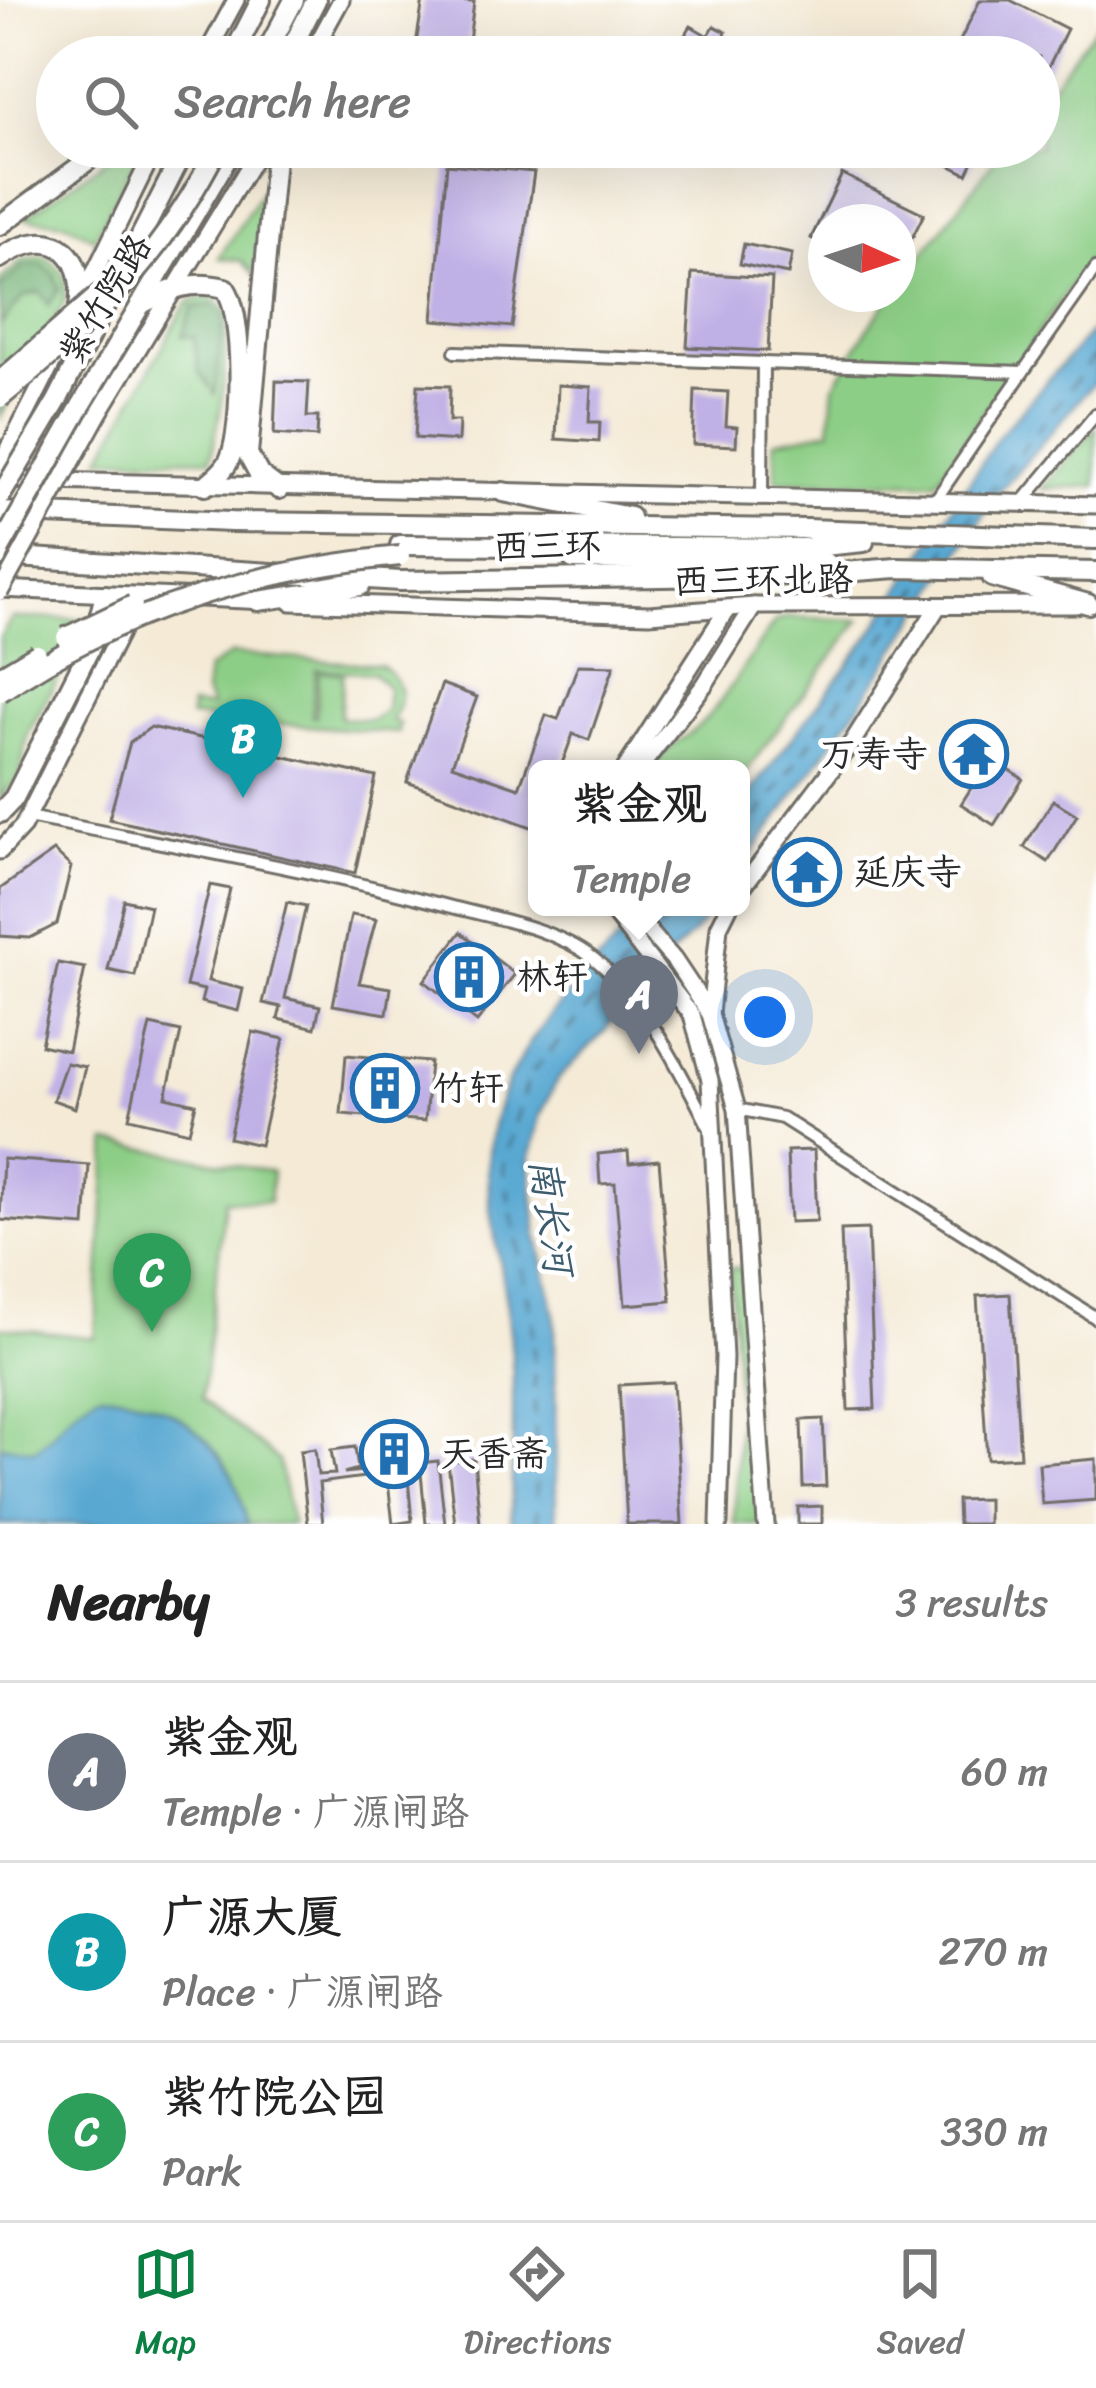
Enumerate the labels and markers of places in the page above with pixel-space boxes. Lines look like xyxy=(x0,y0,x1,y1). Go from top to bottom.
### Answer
pin: B xyxy=(204,699,282,798)
temple icon: 万寿寺 xyxy=(939,719,1009,789)
place label: 万寿寺 xyxy=(820,722,928,786)
temple icon: 延庆寺 xyxy=(772,837,842,907)
place label: 延庆寺 xyxy=(854,840,962,904)
building icon: 林轩 xyxy=(434,942,504,1012)
place label: 林轩 xyxy=(516,945,588,1009)
pin: A xyxy=(600,955,678,1054)
building icon: 竹轩 xyxy=(350,1053,420,1123)
place label: 竹轩 xyxy=(432,1056,504,1120)
pin: C xyxy=(113,1233,191,1332)
building icon: 天香斋 xyxy=(359,1419,429,1489)
place label: 天香斋 xyxy=(440,1422,548,1486)

